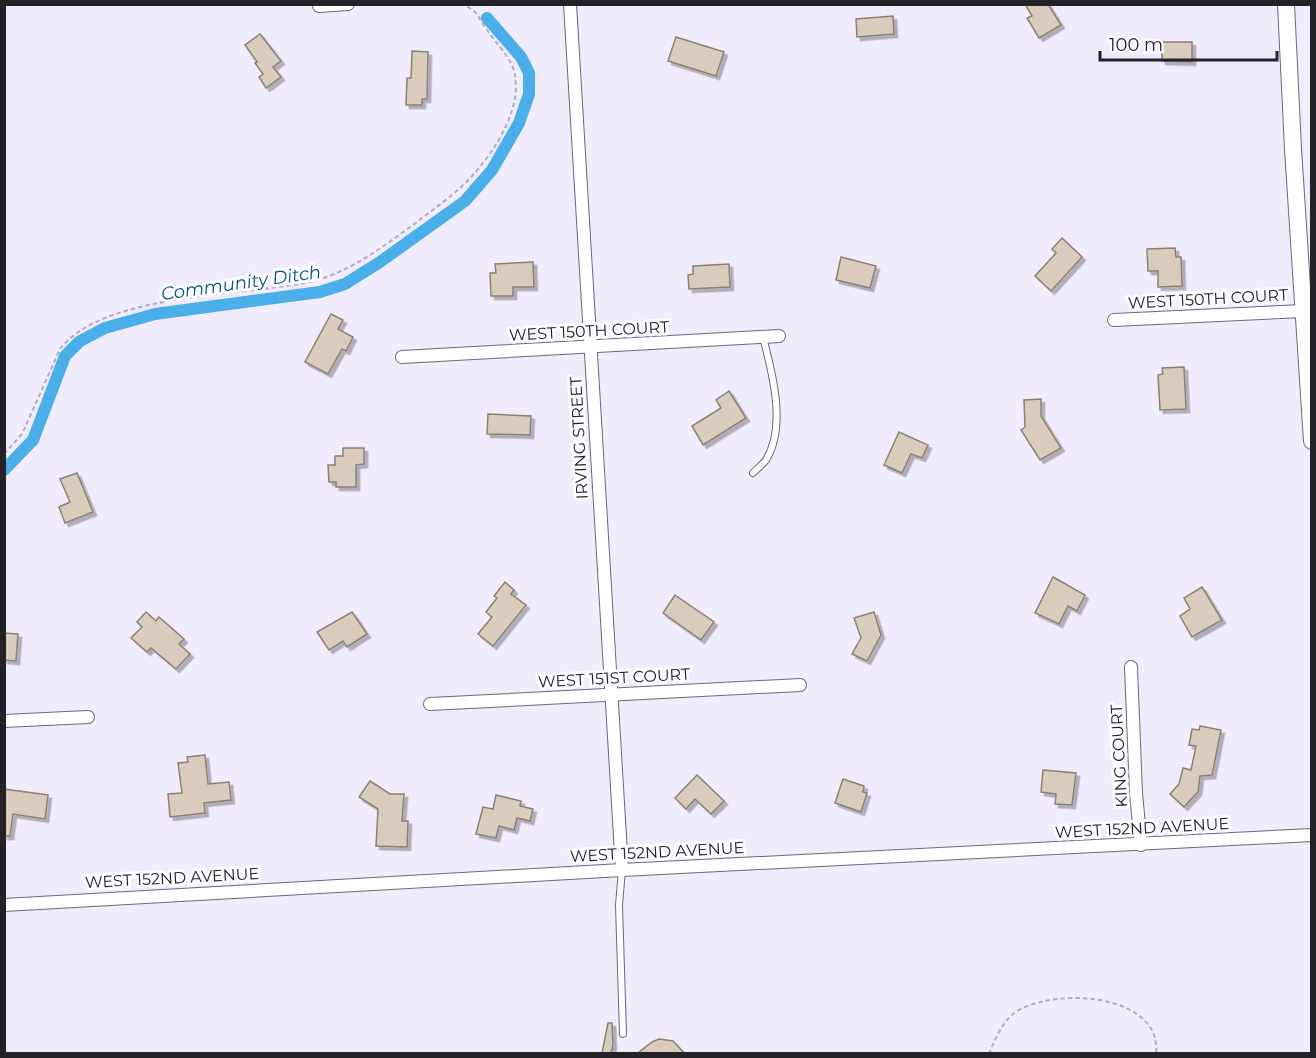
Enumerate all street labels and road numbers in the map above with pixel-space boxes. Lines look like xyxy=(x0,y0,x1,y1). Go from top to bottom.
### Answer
street label: WEST 150TH COURT xyxy=(1127,285,1289,313)
street label: WEST 150TH COURT xyxy=(508,317,670,345)
street label: IRVING STREET xyxy=(566,375,592,500)
street label: WEST 151ST COURT xyxy=(537,664,691,691)
street label: KING COURT xyxy=(1107,703,1131,808)
street label: WEST 152ND AVENUE xyxy=(1054,814,1230,842)
street label: WEST 152ND AVENUE xyxy=(569,838,745,866)
street label: WEST 152ND AVENUE xyxy=(84,864,260,892)

